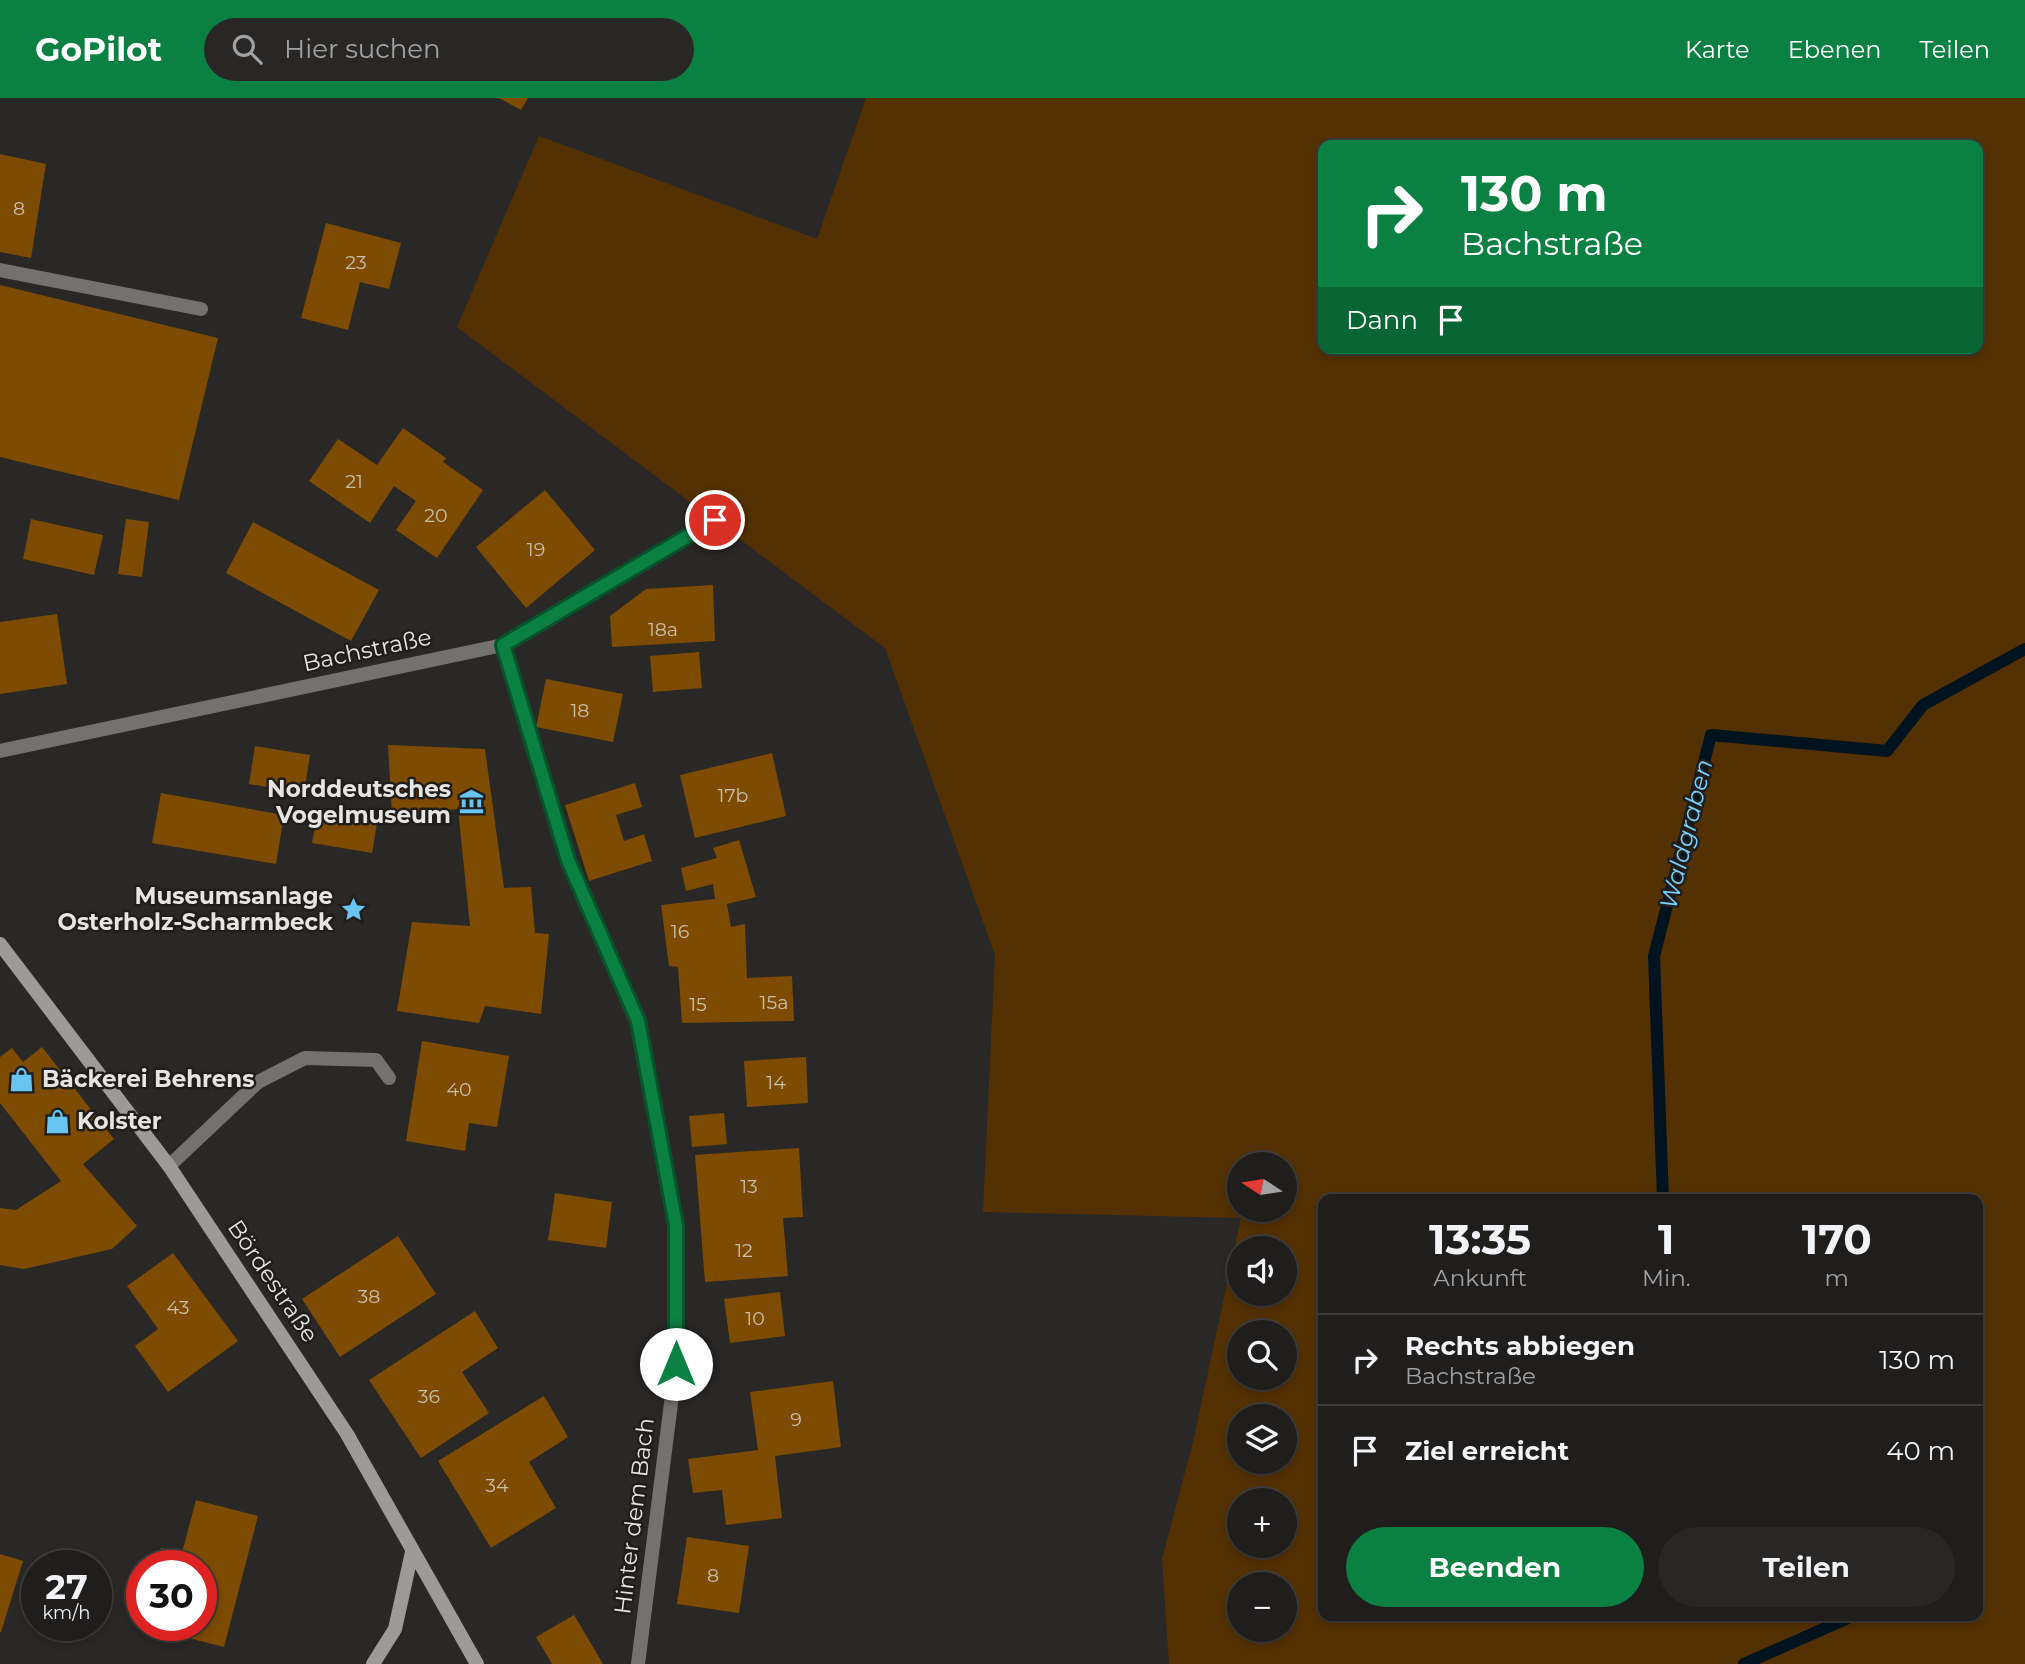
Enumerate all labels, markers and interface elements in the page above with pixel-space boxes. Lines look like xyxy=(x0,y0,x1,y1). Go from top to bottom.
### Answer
search box xyxy=(204,18,694,81)
text: GoPilot xyxy=(35,29,162,69)
icon: search xyxy=(228,30,266,68)
text: Hier suchen xyxy=(284,33,441,65)
text: Karte xyxy=(1685,35,1750,64)
text: Ebenen xyxy=(1788,35,1881,64)
text: Teilen xyxy=(1919,35,1990,64)
text: 130 m xyxy=(1461,164,1608,223)
icon: right xyxy=(1346,168,1437,259)
house number: 8 xyxy=(13,197,25,220)
text: Bachstraße xyxy=(1461,224,1643,263)
house number: 23 xyxy=(345,251,367,274)
icon: arrive xyxy=(1432,301,1470,339)
text: Dann xyxy=(1346,304,1418,336)
house number: 21 xyxy=(345,470,363,493)
pin xyxy=(685,490,745,550)
icon: arrive xyxy=(696,501,734,539)
house number: 20 xyxy=(424,504,448,527)
house number: 19 xyxy=(527,538,545,561)
house number: 18a xyxy=(648,618,678,641)
street label: Bachstraße xyxy=(300,623,434,677)
house number: 18 xyxy=(571,699,589,722)
water label: Waldgraben xyxy=(1653,756,1719,912)
place label: Norddeutsches Vogelmuseum xyxy=(267,775,451,829)
house number: 17b xyxy=(718,784,749,807)
museum icon: Norddeutsches Vogelmuseum xyxy=(457,788,485,816)
place label: Museumsanlage Osterholz-Scharmbeck xyxy=(57,882,334,936)
place icon: Museumsanlage Osterholz-Scharmbeck xyxy=(339,895,367,923)
house number: 16 xyxy=(671,920,689,943)
house number: 15a xyxy=(760,991,788,1014)
house number: 15 xyxy=(689,993,707,1016)
shop icon: Bäckerei Behrens xyxy=(8,1065,36,1093)
place label: Bäckerei Behrens xyxy=(42,1065,254,1093)
house number: 14 xyxy=(766,1071,786,1094)
house number: 40 xyxy=(446,1078,472,1101)
shop icon: Kolster xyxy=(43,1107,71,1135)
place label: Kolster xyxy=(77,1107,162,1135)
north arrow xyxy=(1227,1152,1297,1222)
map controls xyxy=(1227,1152,1297,1642)
house number: 13 xyxy=(740,1175,758,1198)
text: 13:35 xyxy=(1429,1213,1531,1265)
text: 1 xyxy=(1658,1213,1675,1265)
text: 170 xyxy=(1802,1213,1872,1265)
street label: Bördestraße xyxy=(222,1214,324,1348)
button: sound xyxy=(1227,1236,1297,1306)
house number: 12 xyxy=(735,1239,753,1262)
text: Ankunft xyxy=(1433,1264,1527,1292)
text: Min. xyxy=(1642,1264,1691,1292)
text: m xyxy=(1825,1264,1849,1292)
house number: 38 xyxy=(358,1285,380,1308)
house number: 43 xyxy=(167,1296,190,1319)
house number: 10 xyxy=(745,1307,765,1330)
button: search xyxy=(1227,1320,1297,1390)
position arrow xyxy=(639,1327,713,1401)
text: Rechts abbiegen xyxy=(1405,1330,1635,1362)
icon: right xyxy=(1346,1341,1384,1379)
text: 130 m xyxy=(1879,1344,1955,1376)
text: Bachstraße xyxy=(1405,1362,1536,1390)
house number: 36 xyxy=(418,1385,440,1408)
button: layers xyxy=(1227,1404,1297,1474)
house number: 9 xyxy=(790,1408,802,1431)
street label: Hinter dem Bach xyxy=(608,1416,660,1616)
icon: arrive xyxy=(1346,1432,1384,1470)
text: Ziel erreicht xyxy=(1405,1435,1569,1467)
text: 40 m xyxy=(1886,1435,1955,1467)
house number: 34 xyxy=(485,1474,509,1497)
button: + xyxy=(1227,1488,1297,1558)
button: Beenden xyxy=(1346,1527,1644,1607)
button: Teilen xyxy=(1658,1527,1955,1607)
speed limit sign: 30 xyxy=(126,1550,217,1641)
house number: 8 xyxy=(707,1564,719,1587)
text: 27 xyxy=(45,1565,88,1608)
button: − xyxy=(1227,1572,1297,1642)
text: km/h xyxy=(42,1602,91,1624)

